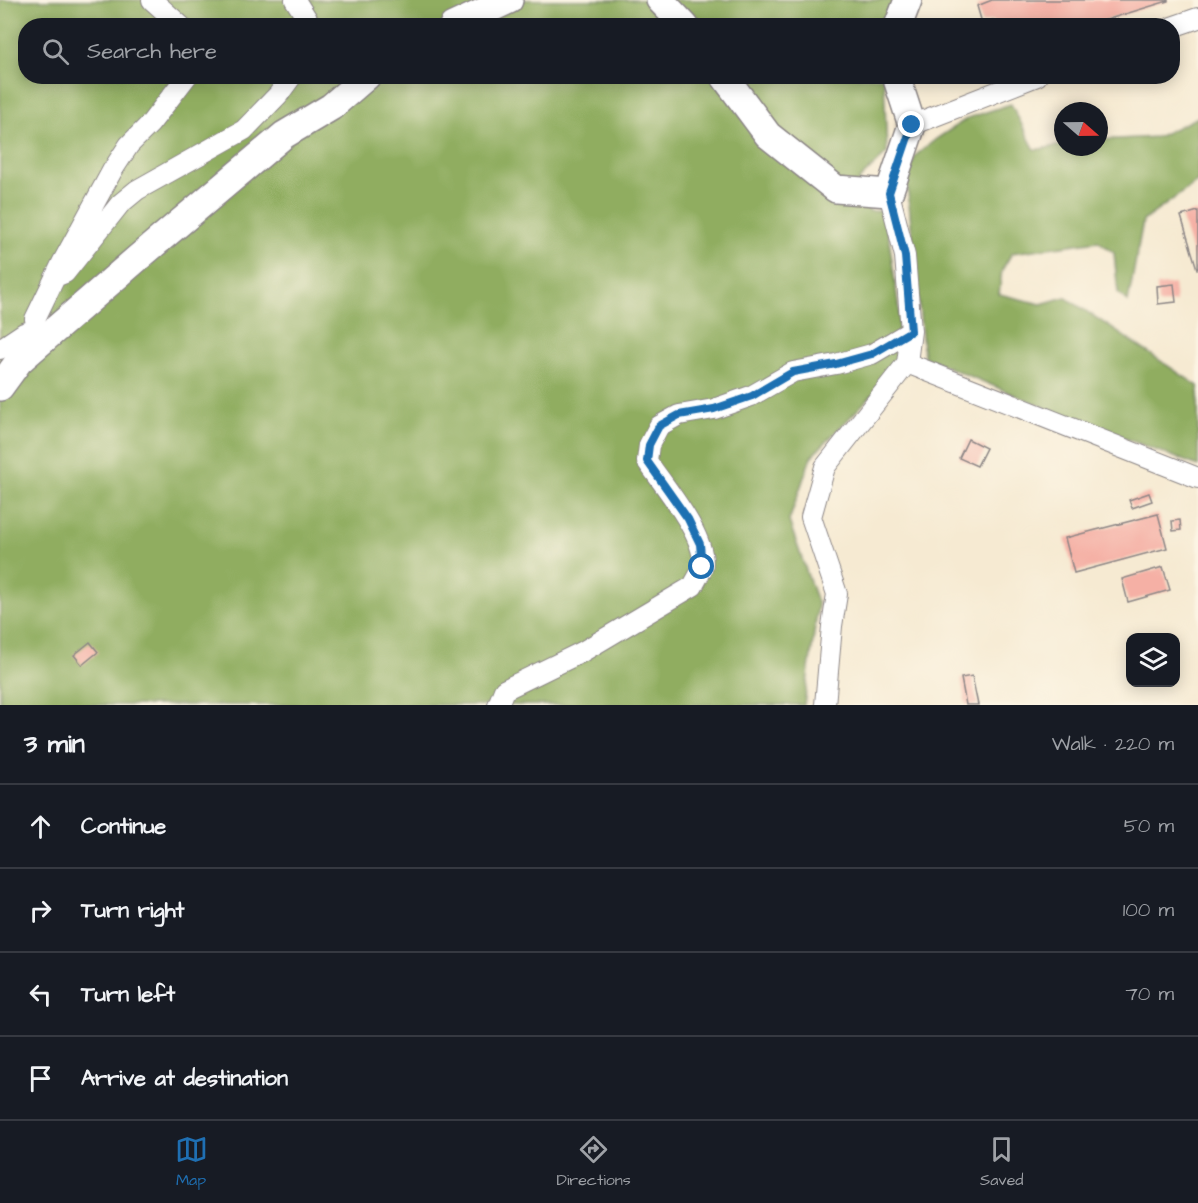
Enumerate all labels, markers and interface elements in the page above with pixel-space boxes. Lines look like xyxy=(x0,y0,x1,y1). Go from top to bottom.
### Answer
search box xyxy=(18,18,1180,84)
icon: search xyxy=(39,35,72,68)
text: Search here xyxy=(87,36,217,67)
north arrow xyxy=(1054,102,1108,156)
route end xyxy=(898,111,924,137)
route start xyxy=(688,553,714,579)
map controls xyxy=(1126,633,1180,687)
button: layers xyxy=(1126,633,1180,687)
text: 3 min xyxy=(24,726,85,762)
text: Walk · 220 m xyxy=(1052,730,1174,758)
icon: ahead xyxy=(24,810,57,843)
text: Continue xyxy=(81,811,166,842)
text: 50 m xyxy=(1124,812,1174,840)
icon: right xyxy=(24,894,57,927)
text: Turn right xyxy=(81,895,184,926)
text: 100 m xyxy=(1123,896,1174,924)
icon: left xyxy=(24,978,57,1011)
text: Turn left xyxy=(81,979,175,1010)
text: 70 m xyxy=(1126,980,1174,1008)
icon: arrive xyxy=(24,1062,57,1095)
text: Arrive at destination xyxy=(81,1063,288,1094)
tab: Map xyxy=(175,1133,208,1191)
tab: Directions xyxy=(557,1133,631,1191)
tab: Saved xyxy=(980,1133,1023,1191)

